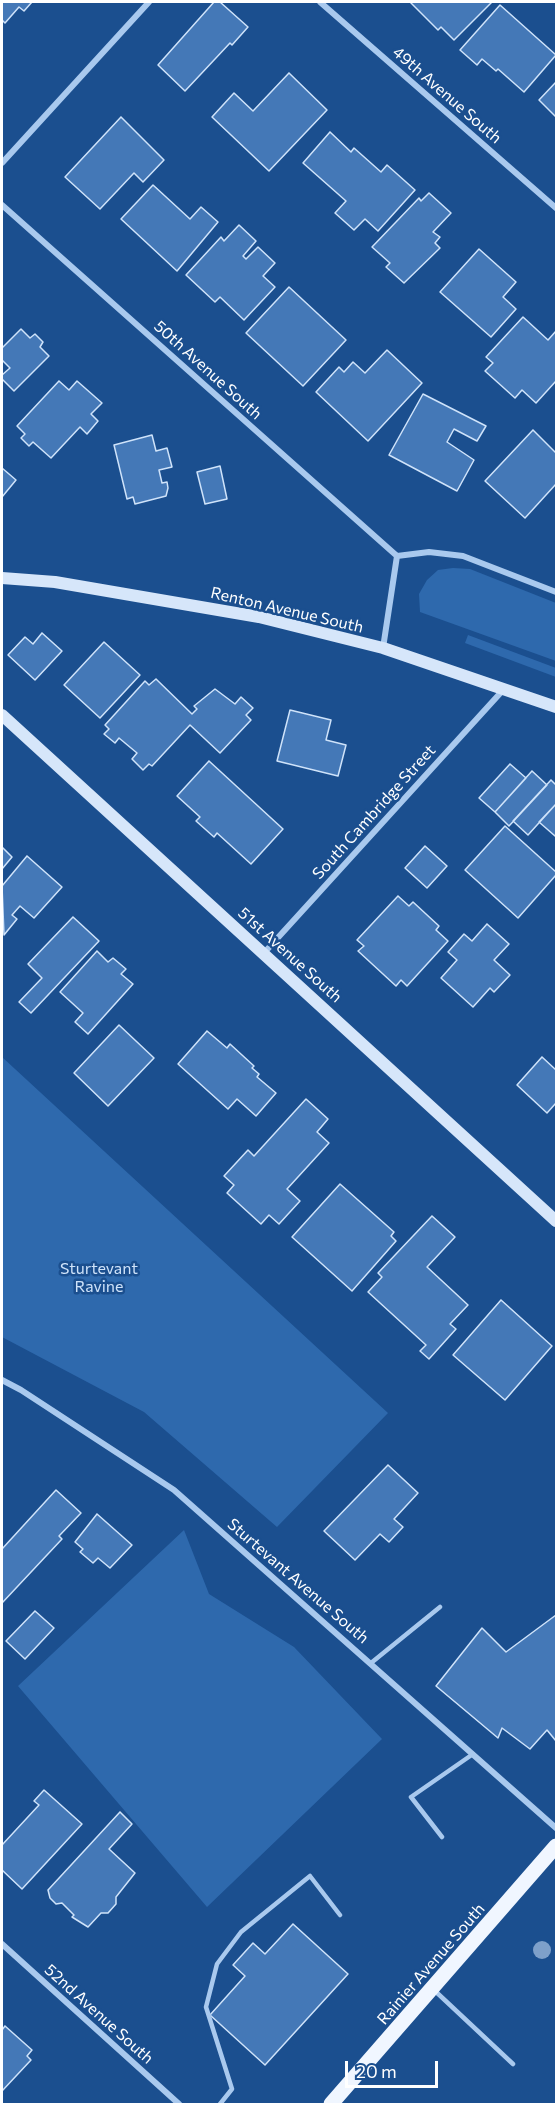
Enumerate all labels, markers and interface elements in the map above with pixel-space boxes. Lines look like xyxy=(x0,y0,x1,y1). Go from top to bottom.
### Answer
street label: 49th Avenue South xyxy=(389,42,505,148)
street label: 50th Avenue South xyxy=(150,317,266,423)
street label: Renton Avenue South xyxy=(209,583,365,637)
street label: South Cambridge Street xyxy=(309,741,439,883)
street label: 51st Avenue South xyxy=(234,903,346,1007)
park label: Sturtevant Ravine xyxy=(60,1259,138,1297)
street label: Sturtevant Avenue South xyxy=(223,1514,373,1648)
street label: Rainier Avenue South xyxy=(373,1899,489,2029)
street label: 52nd Avenue South xyxy=(41,1960,157,2068)
scale bar xyxy=(348,2049,441,2087)
text: 20 m xyxy=(356,2060,397,2082)

